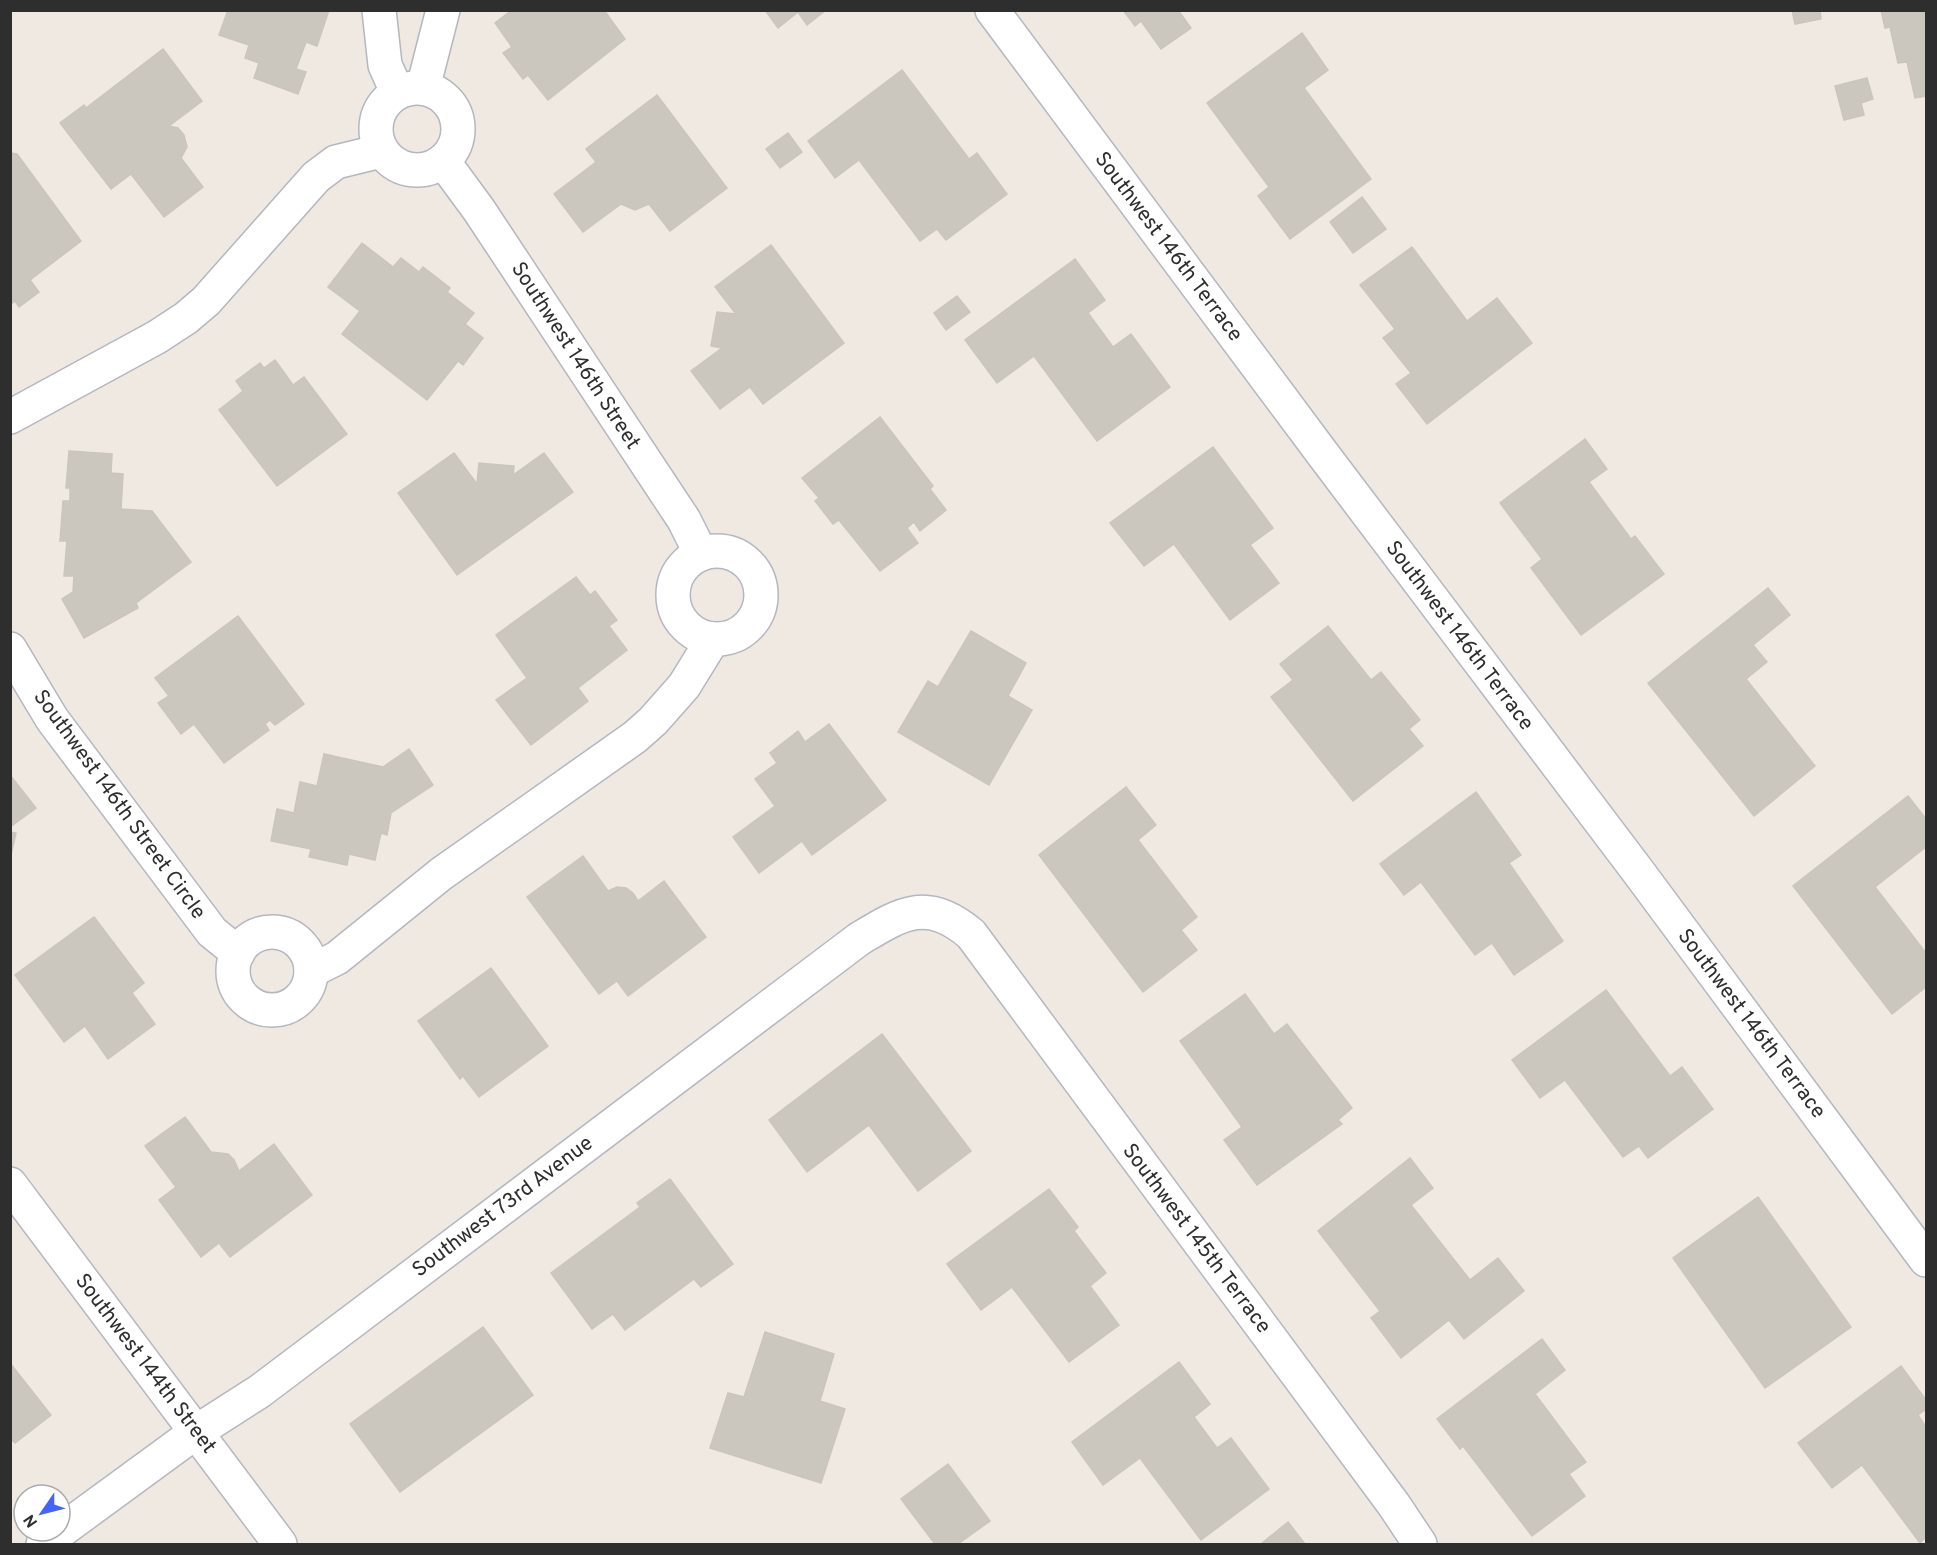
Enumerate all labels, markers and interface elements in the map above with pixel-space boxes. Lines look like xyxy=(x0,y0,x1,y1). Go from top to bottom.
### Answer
street label: Southwest 146th Terrace xyxy=(1088,147,1248,347)
street label: Southwest 146th Street xyxy=(504,257,646,455)
street label: Southwest 146th Terrace xyxy=(1379,536,1539,736)
street label: Southwest 146th Street Circle xyxy=(27,685,211,925)
street label: Southwest 146th Terrace xyxy=(1671,924,1831,1124)
street label: Southwest 73rd Avenue xyxy=(407,1130,599,1284)
street label: Southwest 145th Terrace xyxy=(1116,1139,1276,1339)
street label: Southwest 144th Street xyxy=(68,1268,222,1460)
north arrow xyxy=(12,1483,72,1543)
text: N xyxy=(20,1510,43,1531)

